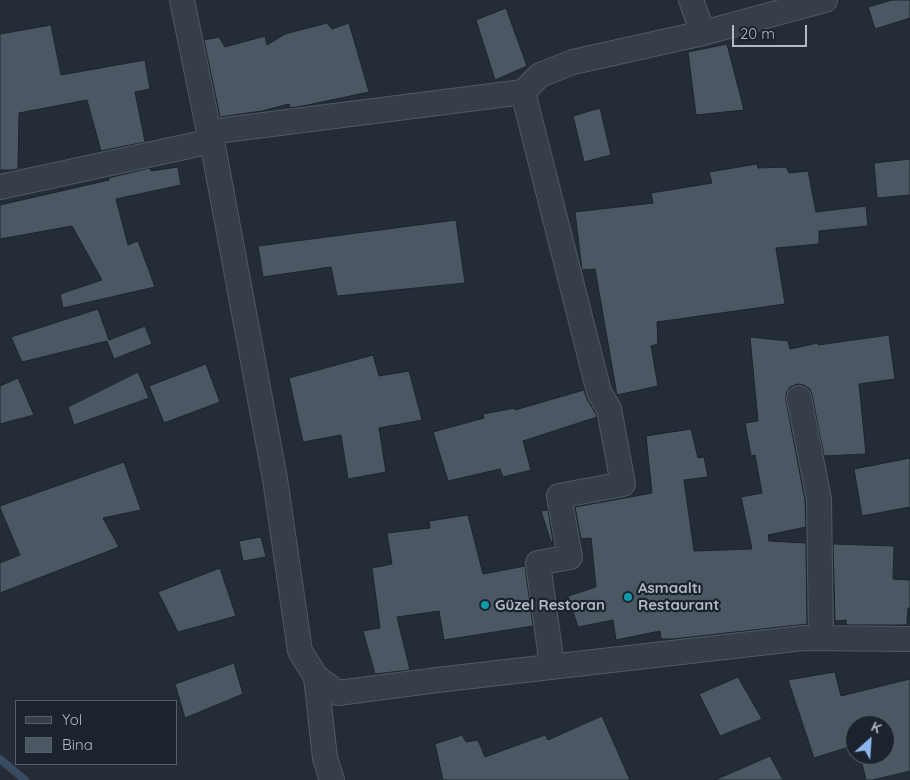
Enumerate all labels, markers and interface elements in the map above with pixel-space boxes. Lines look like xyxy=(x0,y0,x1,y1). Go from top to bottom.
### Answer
scale bar xyxy=(735,15,810,47)
text: 20 m xyxy=(740,24,775,43)
place label: Asmaaltı Restaurant xyxy=(638,579,719,614)
marker: Asmaaltı Restaurant xyxy=(622,591,634,603)
place label: Güzel Restoran xyxy=(495,596,605,614)
marker: Güzel Restoran xyxy=(479,599,491,611)
legend xyxy=(15,700,178,765)
text: Yol xyxy=(62,710,82,729)
north arrow xyxy=(845,715,895,765)
text: K xyxy=(868,717,884,738)
text: Bina xyxy=(62,735,93,754)

